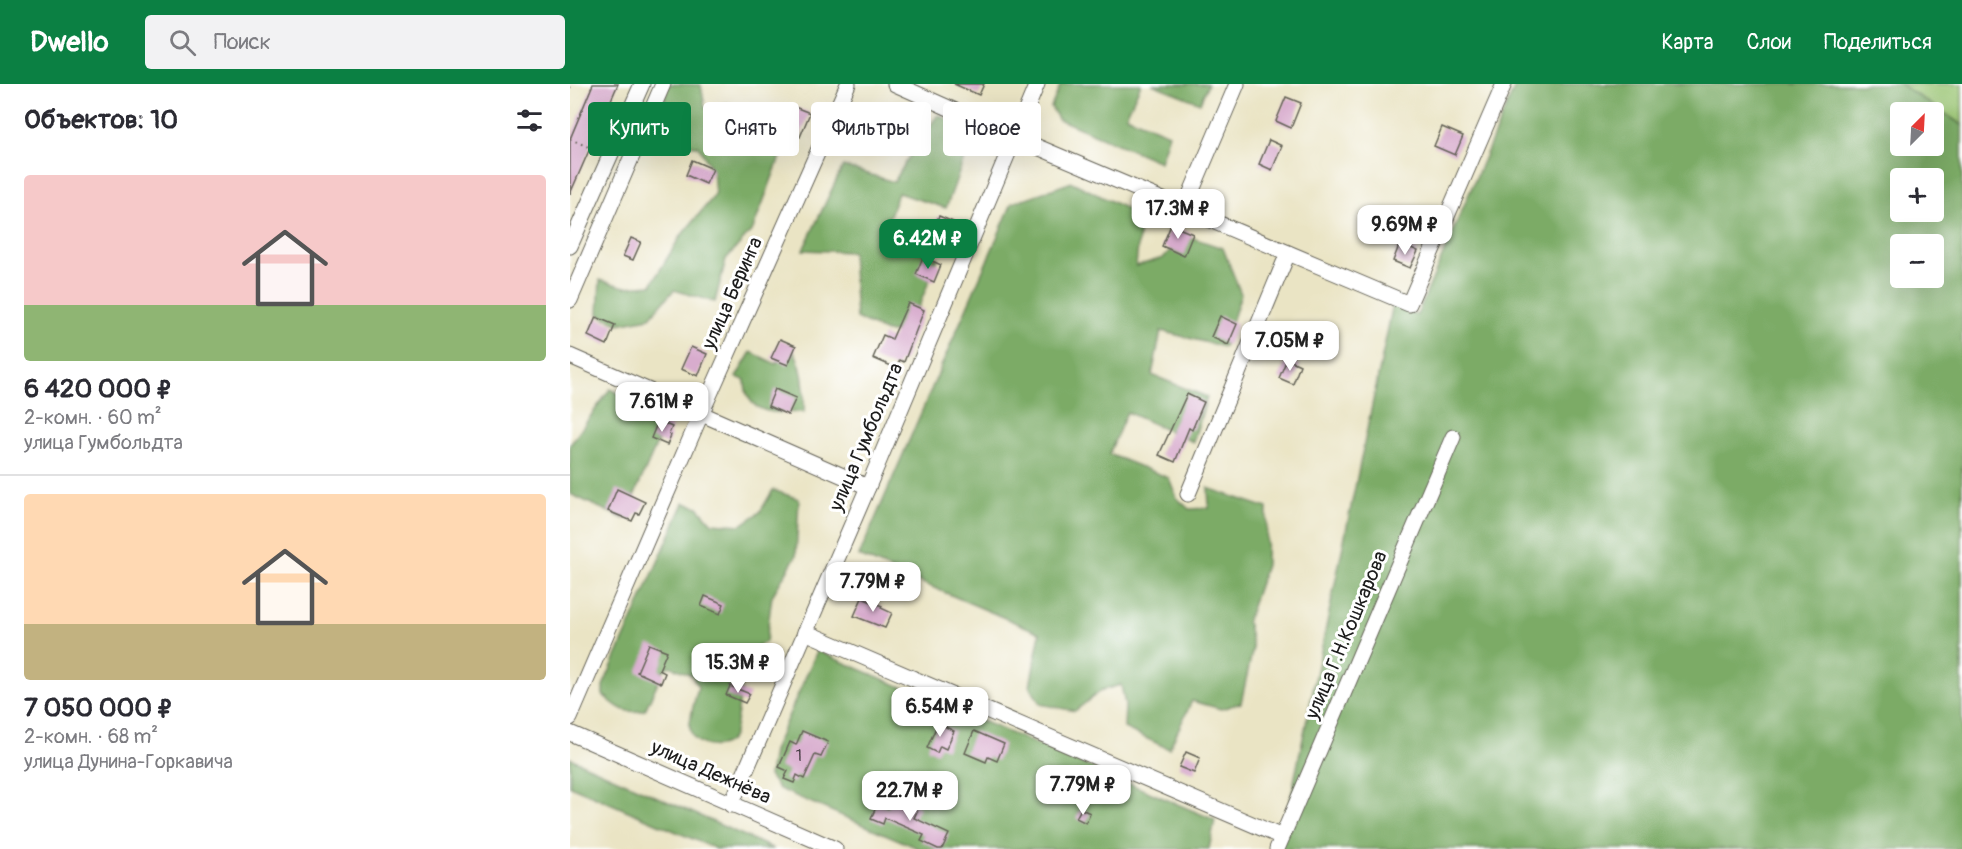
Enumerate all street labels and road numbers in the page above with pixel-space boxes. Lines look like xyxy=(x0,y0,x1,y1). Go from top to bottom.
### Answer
street label: улица Беринга xyxy=(696,233,768,354)
street label: улица Гумбольдта xyxy=(823,359,909,516)
street label: улица Г.Н.Кошкарова xyxy=(1299,547,1393,724)
street label: улица Дежнёва xyxy=(646,734,775,810)

